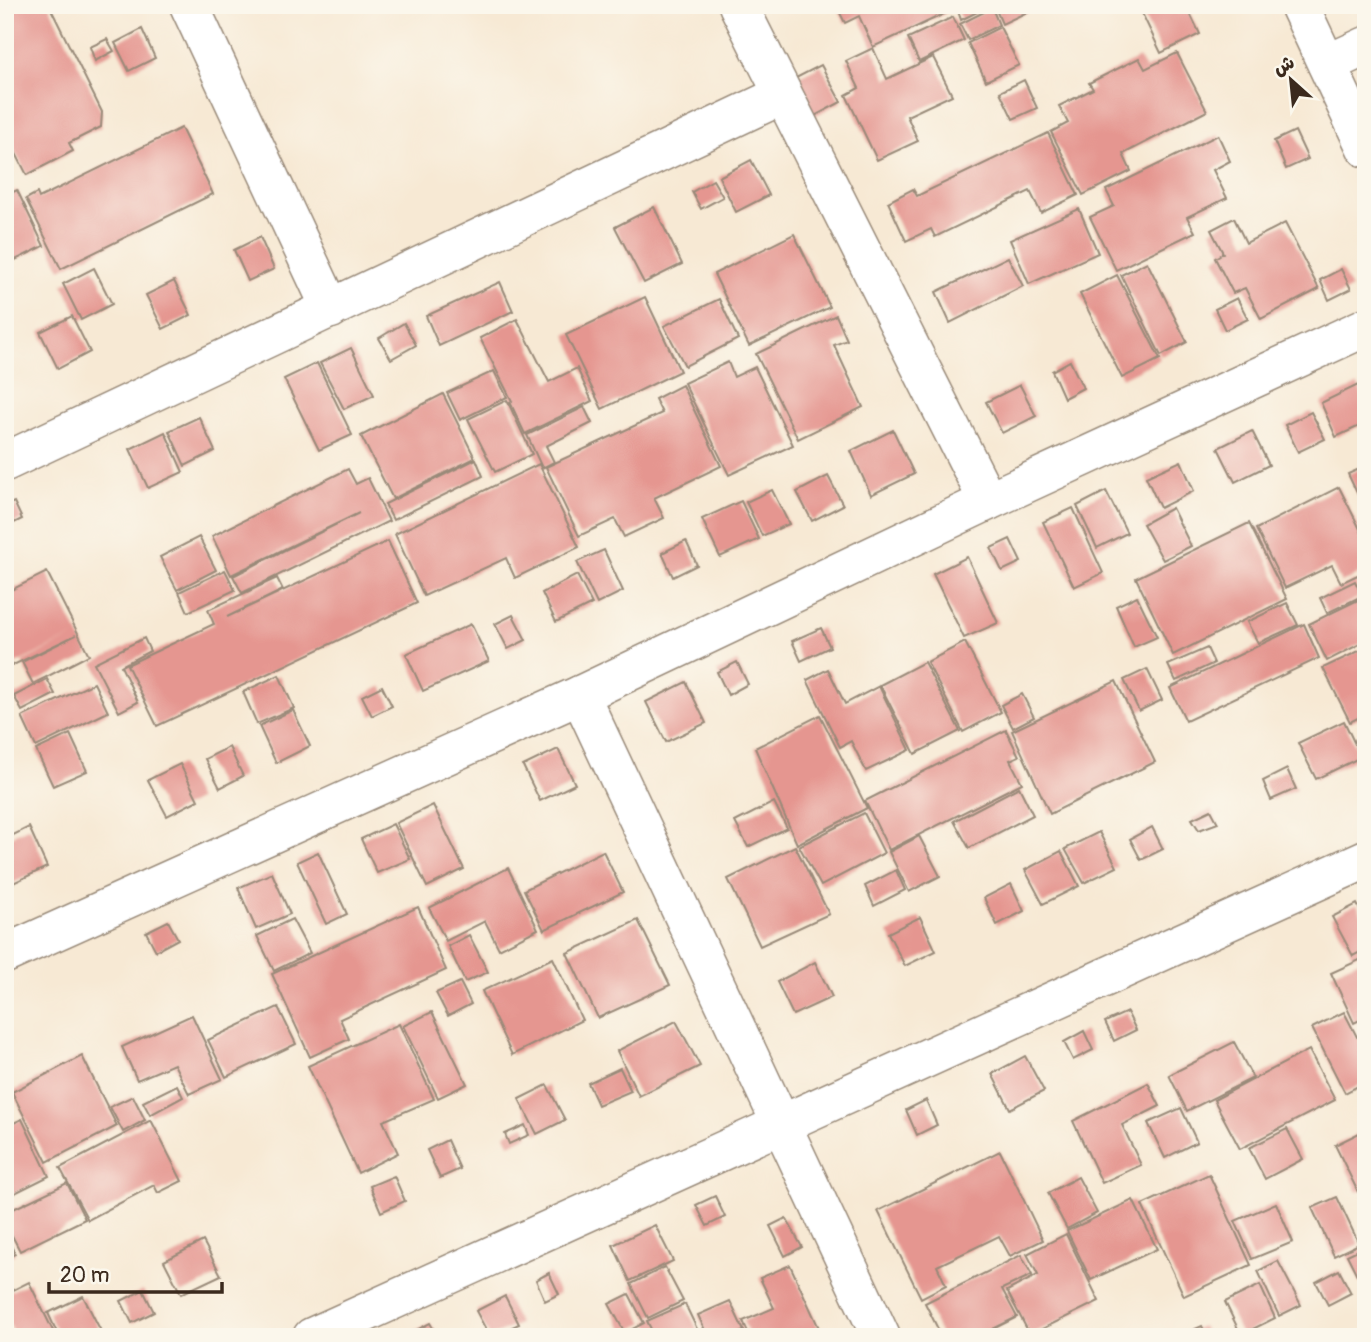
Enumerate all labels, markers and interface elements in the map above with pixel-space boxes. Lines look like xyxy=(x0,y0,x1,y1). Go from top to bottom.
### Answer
north arrow xyxy=(1256,46,1326,116)
text: ش xyxy=(1269,50,1299,81)
scale bar xyxy=(49,1251,222,1295)
text: 20 m xyxy=(60,1262,109,1289)

